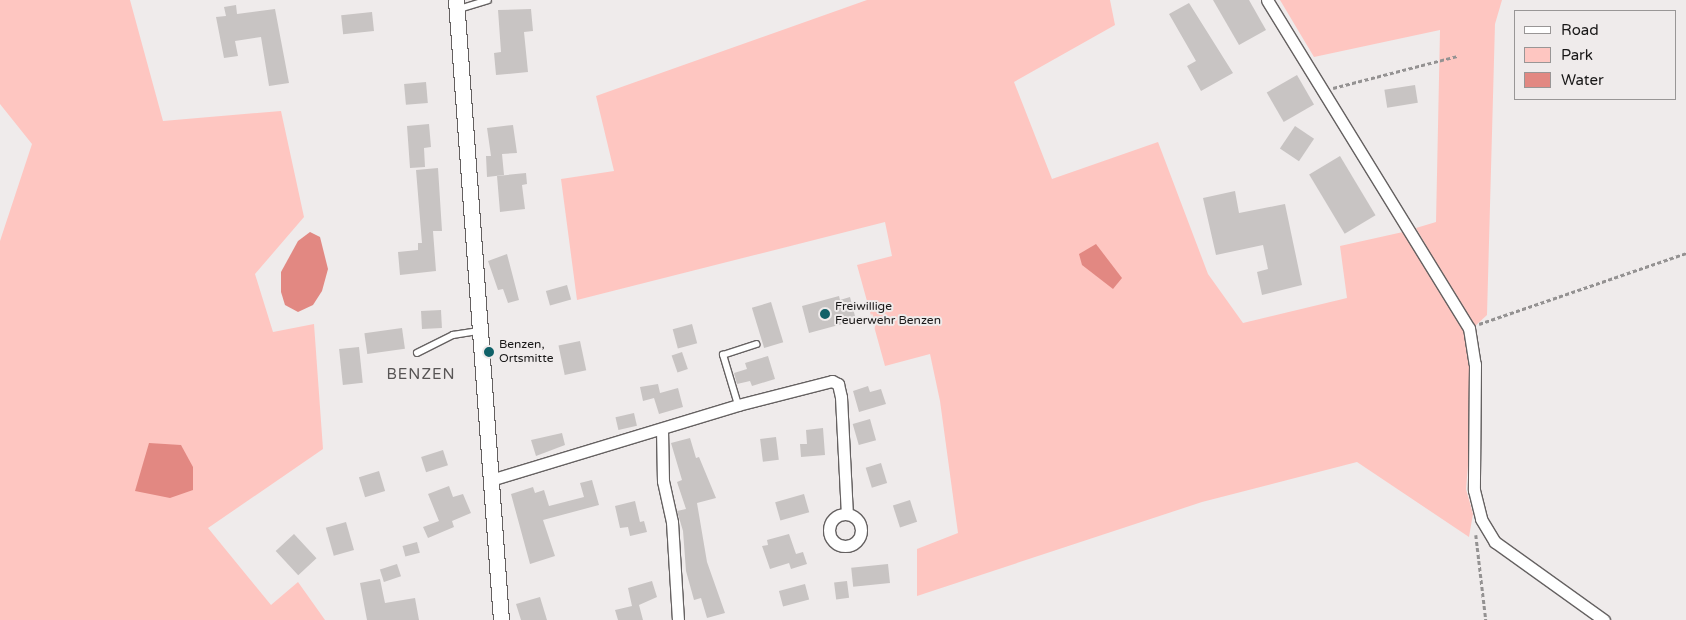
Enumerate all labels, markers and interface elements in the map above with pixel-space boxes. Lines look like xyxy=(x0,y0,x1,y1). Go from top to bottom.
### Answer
legend xyxy=(1514,10,1676,100)
text: Road xyxy=(1561,21,1599,39)
text: Park xyxy=(1561,46,1593,64)
text: Water xyxy=(1561,71,1604,89)
place label: Freiwillige Feuerwehr Benzen xyxy=(835,300,941,328)
marker: Freiwillige Feuerwehr Benzen xyxy=(819,308,831,320)
place label: Benzen, Ortsmitte xyxy=(499,338,553,366)
marker: Benzen, Ortsmitte xyxy=(483,346,495,358)
district label: BENZEN xyxy=(386,366,456,384)

